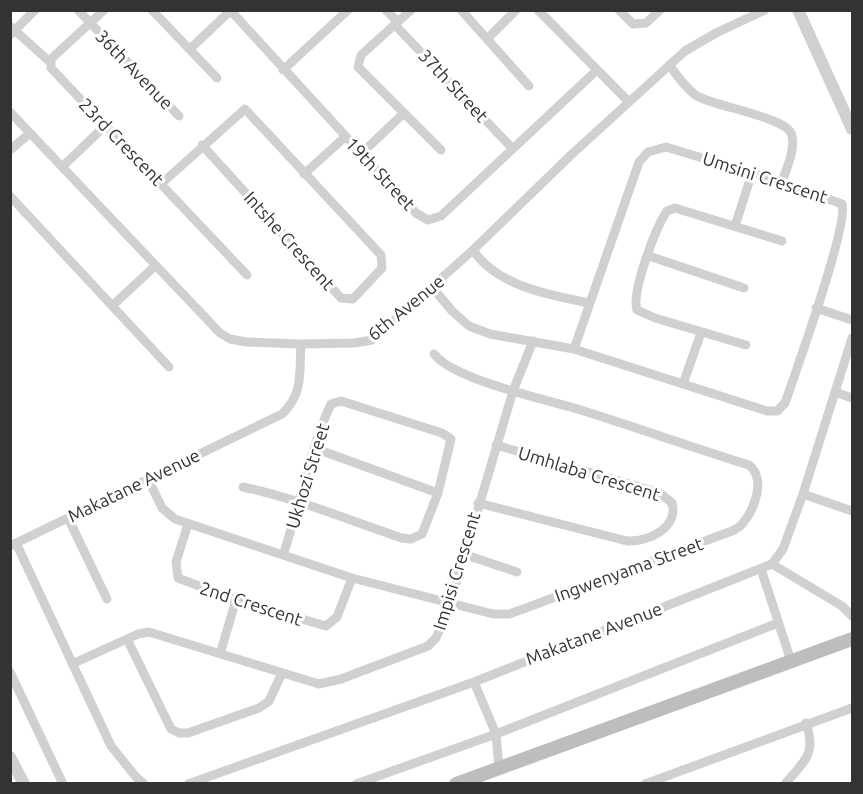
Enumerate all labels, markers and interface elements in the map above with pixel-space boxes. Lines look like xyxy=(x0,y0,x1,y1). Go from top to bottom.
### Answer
street label: 36th Avenue xyxy=(91,26,177,114)
street label: 37th Street xyxy=(414,45,492,127)
street label: 23rd Crescent xyxy=(74,94,168,190)
street label: 19th Street xyxy=(341,133,419,215)
street label: Umsini Crescent xyxy=(700,148,830,208)
street label: Intshe Crescent xyxy=(239,187,339,295)
street label: 6th Avenue xyxy=(363,271,449,345)
street label: Ukhozi Street xyxy=(282,421,334,531)
street label: Umhlaba Crescent xyxy=(515,442,663,506)
street label: Makatane Avenue xyxy=(64,445,204,527)
street label: Impisi Crescent xyxy=(429,509,485,633)
street label: Ingwenyama Street xyxy=(552,533,706,607)
street label: 2nd Crescent xyxy=(197,577,305,631)
street label: Makatane Avenue xyxy=(523,598,665,670)

